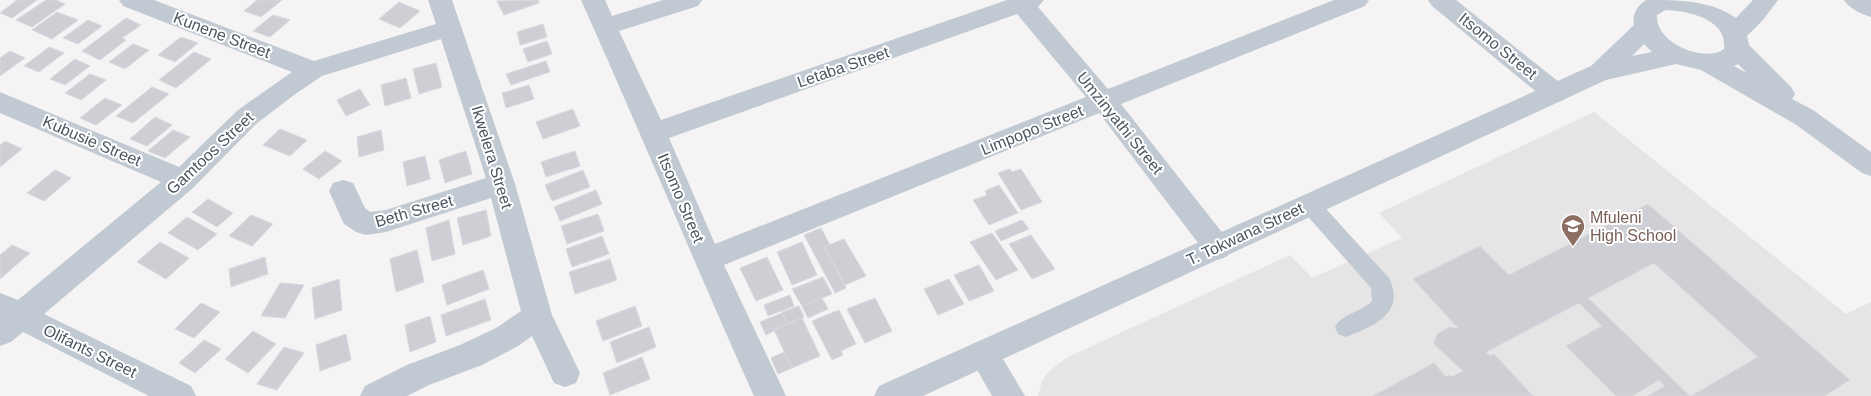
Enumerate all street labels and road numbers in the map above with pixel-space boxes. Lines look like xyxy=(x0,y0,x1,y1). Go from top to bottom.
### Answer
street label: Kunene Street xyxy=(171,9,273,61)
street label: Itsomo Street xyxy=(1456,9,1541,83)
street label: Letaba Street xyxy=(795,43,892,91)
street label: Umzinyathi Street xyxy=(1074,69,1167,178)
street label: Limpopo Street xyxy=(979,102,1086,158)
street label: Ikwelera Street xyxy=(468,103,516,211)
street label: Gamtoos Street xyxy=(163,108,257,197)
street label: Kubusie Street xyxy=(40,113,144,170)
street label: Itsomo Street xyxy=(655,151,708,246)
street label: Beth Street xyxy=(373,192,455,230)
street label: T. Tokwana Street xyxy=(1184,199,1307,269)
street label: Olifants Street xyxy=(41,321,140,381)

